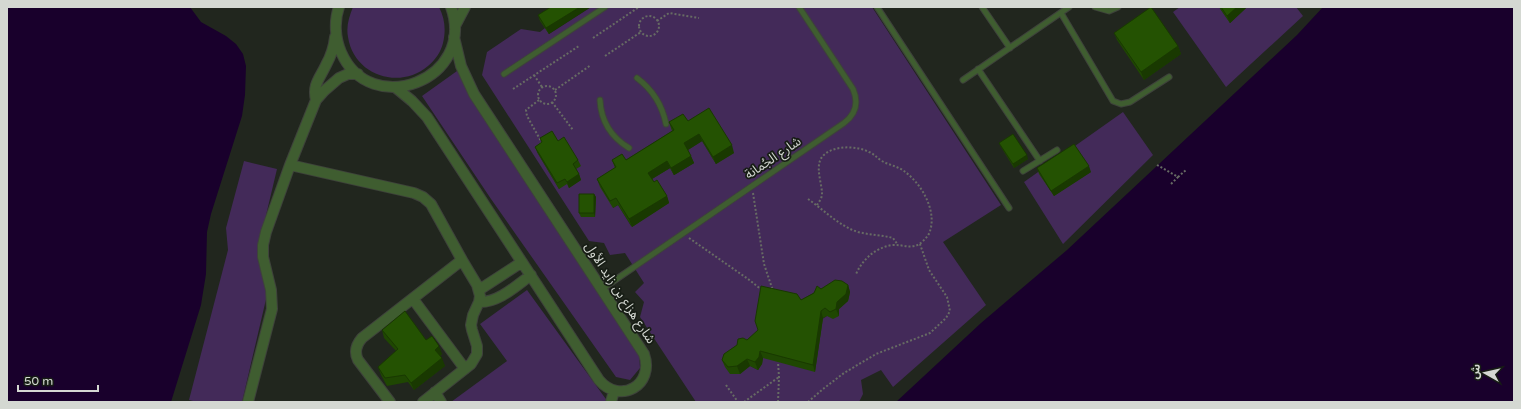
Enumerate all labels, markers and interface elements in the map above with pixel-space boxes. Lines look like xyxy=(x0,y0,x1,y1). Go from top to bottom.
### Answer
street label: شارع الجُمانة xyxy=(742,133,805,184)
street label: شارع هزاع بن زايد الأول xyxy=(580,239,659,348)
north arrow xyxy=(1465,353,1505,393)
text: ش xyxy=(1468,363,1483,380)
scale bar xyxy=(18,367,98,393)
text: 50 m xyxy=(24,374,53,388)

